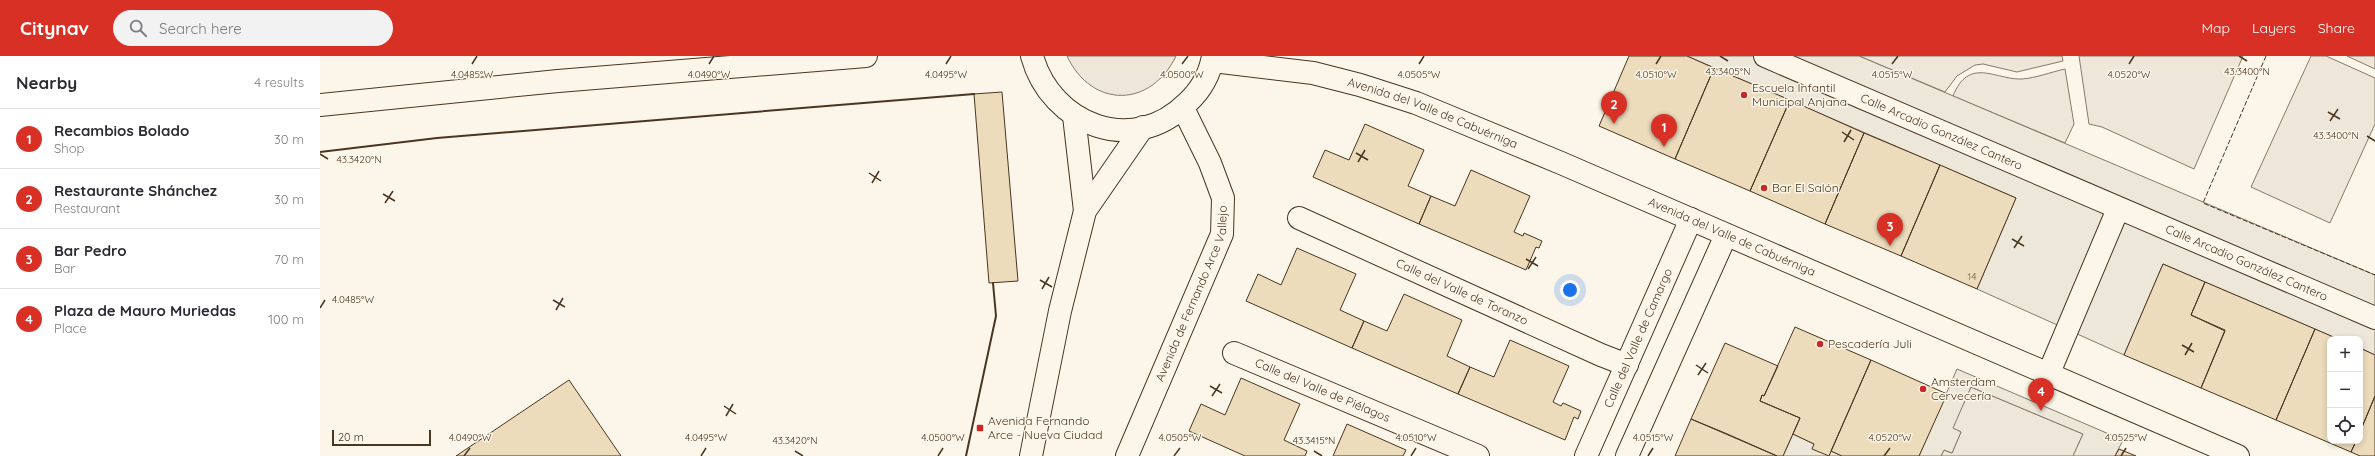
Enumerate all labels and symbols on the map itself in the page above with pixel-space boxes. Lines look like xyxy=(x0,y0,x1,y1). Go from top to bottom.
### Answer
text: 43.3405°N xyxy=(1706,65,1750,78)
text: 43.3400°N xyxy=(2224,65,2270,78)
text: 4.0485°W xyxy=(451,68,493,81)
text: 4.0490°W xyxy=(688,68,731,81)
text: 4.0495°W xyxy=(925,68,967,81)
text: 4.0500°W xyxy=(1160,68,1204,81)
text: 4.0505°W xyxy=(1398,68,1441,81)
text: 4.0510°W xyxy=(1635,68,1677,81)
text: 4.0515°W xyxy=(1872,68,1913,81)
text: 4.0520°W xyxy=(2108,68,2151,81)
street label: Avenida del Valle de Cabuérniga xyxy=(1346,74,1520,151)
place label: Escuela Infantil Municipal Anjana xyxy=(1752,80,1847,109)
marker: Escuela Infantil Municipal Anjana xyxy=(1739,90,1749,100)
street label: Calle Arcadio González Cantero xyxy=(1858,90,2025,173)
pin: 2 xyxy=(1601,91,1627,124)
pin: 1 xyxy=(1651,114,1677,147)
text: 43.3400°N xyxy=(2313,129,2359,142)
text: 43.3420°N xyxy=(337,153,381,166)
place label: Bar El Salón xyxy=(1772,180,1839,195)
marker: Bar El Salón xyxy=(1759,183,1769,193)
street label: Avenida del Valle de Cabuérniga xyxy=(1646,194,1818,279)
street label: Avenida de Fernando Arce Vallejo xyxy=(1152,205,1230,384)
pin: 3 xyxy=(1877,213,1903,246)
street label: Calle Arcadio González Cantero xyxy=(2163,221,2330,304)
street label: Calle del Valle de Toranzo xyxy=(1394,255,1531,328)
street label: Calle del Valle de Camargo xyxy=(1600,266,1675,410)
house number: 14 xyxy=(1968,270,1976,283)
your location xyxy=(1560,280,1580,300)
text: 4.0485°W xyxy=(332,293,374,306)
place label: Pescadería Juli xyxy=(1828,336,1912,351)
marker: Pescadería Juli xyxy=(1815,339,1825,349)
street label: Calle del Valle de Piélagos xyxy=(1253,355,1393,425)
place label: Amsterdam Cervecería xyxy=(1931,374,1996,403)
pin: 4 xyxy=(2028,378,2054,411)
marker: Amsterdam Cervecería xyxy=(1918,384,1928,394)
place label: Avenida Fernando Arce - Nueva Ciudad xyxy=(988,413,1103,442)
marker: Avenida Fernando Arce - Nueva Ciudad xyxy=(975,423,985,433)
scale bar xyxy=(332,428,431,447)
text: 4.0490°W xyxy=(449,431,492,444)
text: 4.0495°W xyxy=(685,431,727,444)
text: 4.0500°W xyxy=(921,431,965,444)
text: 4.0505°W xyxy=(1159,431,1202,444)
text: 4.0510°W xyxy=(1395,431,1437,444)
text: 4.0515°W xyxy=(1633,431,1674,444)
text: 4.0520°W xyxy=(1869,431,1912,444)
text: 4.0525°W xyxy=(2105,431,2148,444)
text: 43.3420°N xyxy=(773,434,817,447)
text: 43.3415°N xyxy=(1293,434,1335,447)

